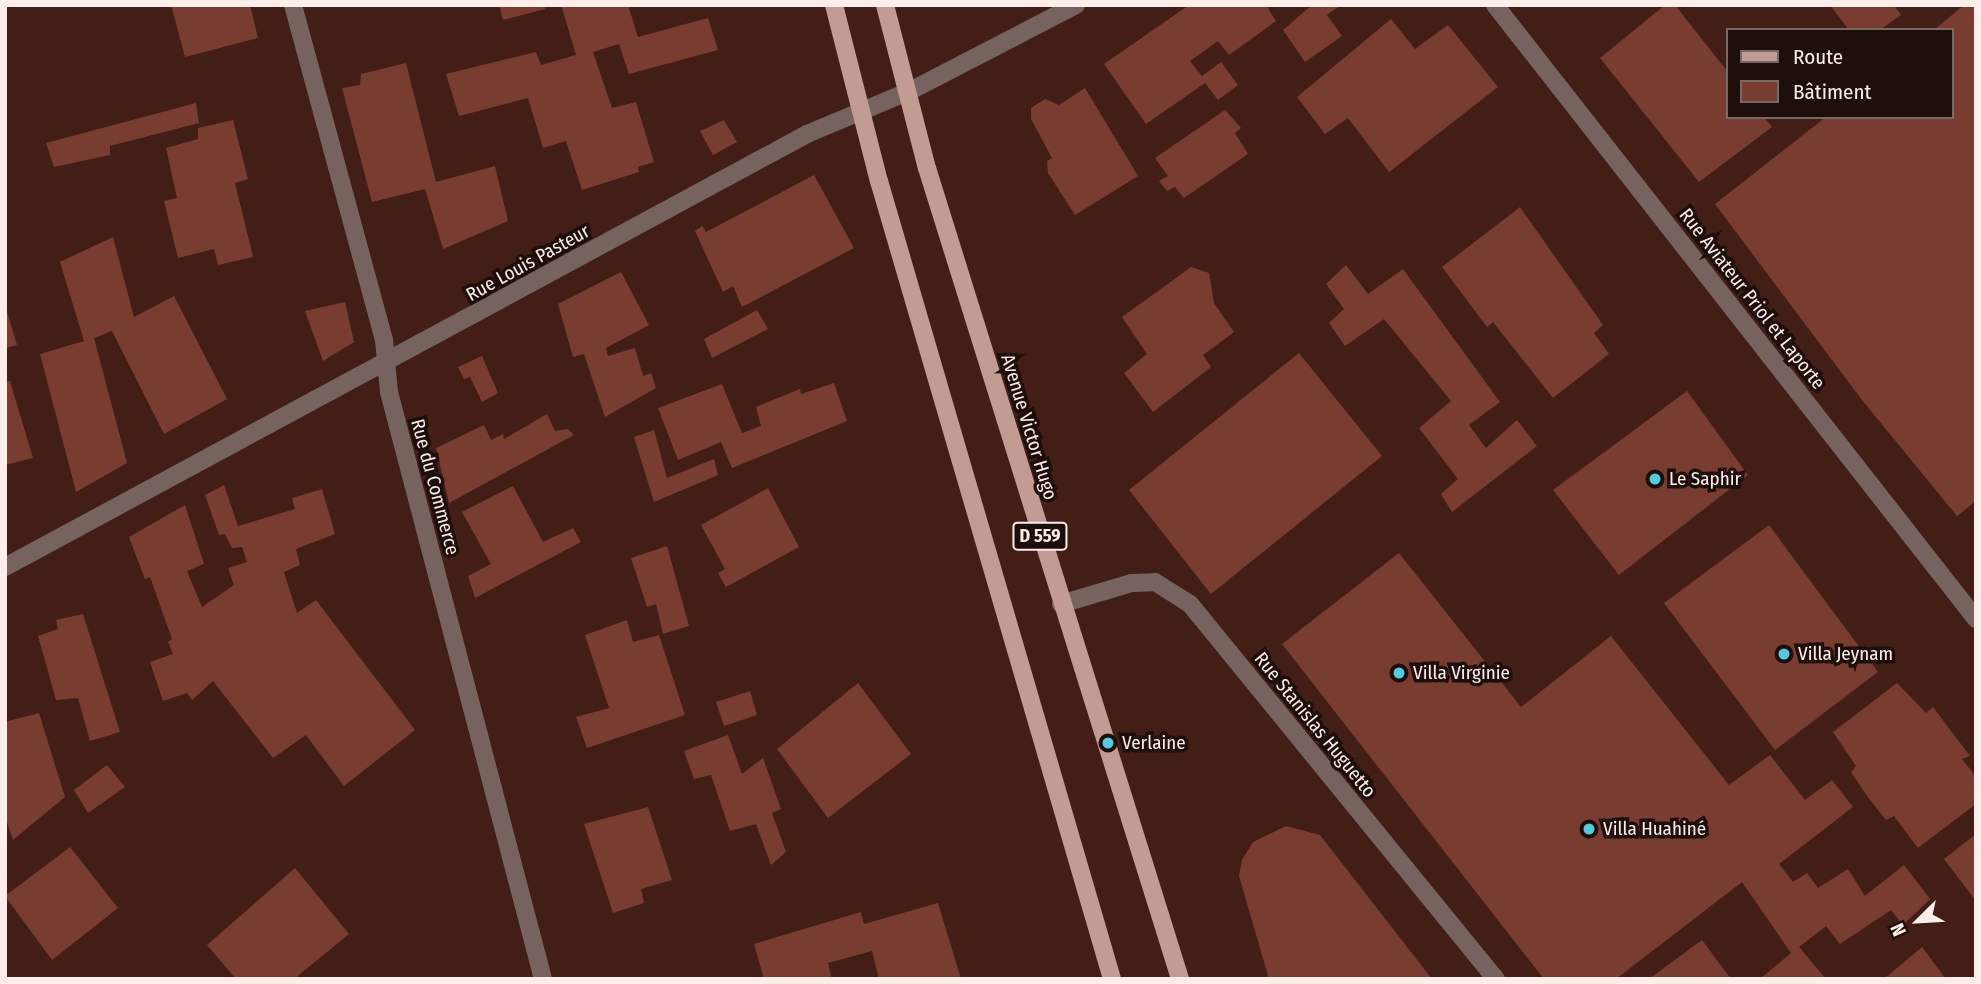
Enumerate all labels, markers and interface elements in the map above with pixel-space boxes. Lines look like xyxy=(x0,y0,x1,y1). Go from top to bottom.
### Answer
legend xyxy=(1726,28,1953,119)
text: Route xyxy=(1793,44,1843,70)
text: Bâtiment xyxy=(1793,79,1871,105)
street label: Rue Aviateur Priol et Laporte xyxy=(1674,204,1830,394)
street label: Rue Louis Pasteur xyxy=(462,220,594,306)
street label: Avenue Victor Hugo xyxy=(996,351,1062,503)
street label: Rue du Commerce xyxy=(406,417,464,557)
place label: Le Saphir xyxy=(1669,468,1741,490)
marker: Le Saphir xyxy=(1647,471,1663,487)
road number: D 559 xyxy=(1012,522,1068,550)
place label: Villa Jeynam xyxy=(1798,643,1893,665)
marker: Villa Jeynam xyxy=(1776,646,1792,662)
street label: Rue Stanislas Huguetto xyxy=(1249,648,1381,802)
place label: Villa Virginie xyxy=(1413,662,1510,684)
marker: Villa Virginie xyxy=(1391,665,1407,681)
place label: Verlaine xyxy=(1122,732,1186,754)
marker: Verlaine xyxy=(1100,735,1116,751)
place label: Villa Huahiné xyxy=(1603,818,1706,840)
marker: Villa Huahiné xyxy=(1581,821,1597,837)
north arrow xyxy=(1883,886,1953,956)
text: N xyxy=(1886,920,1911,940)

